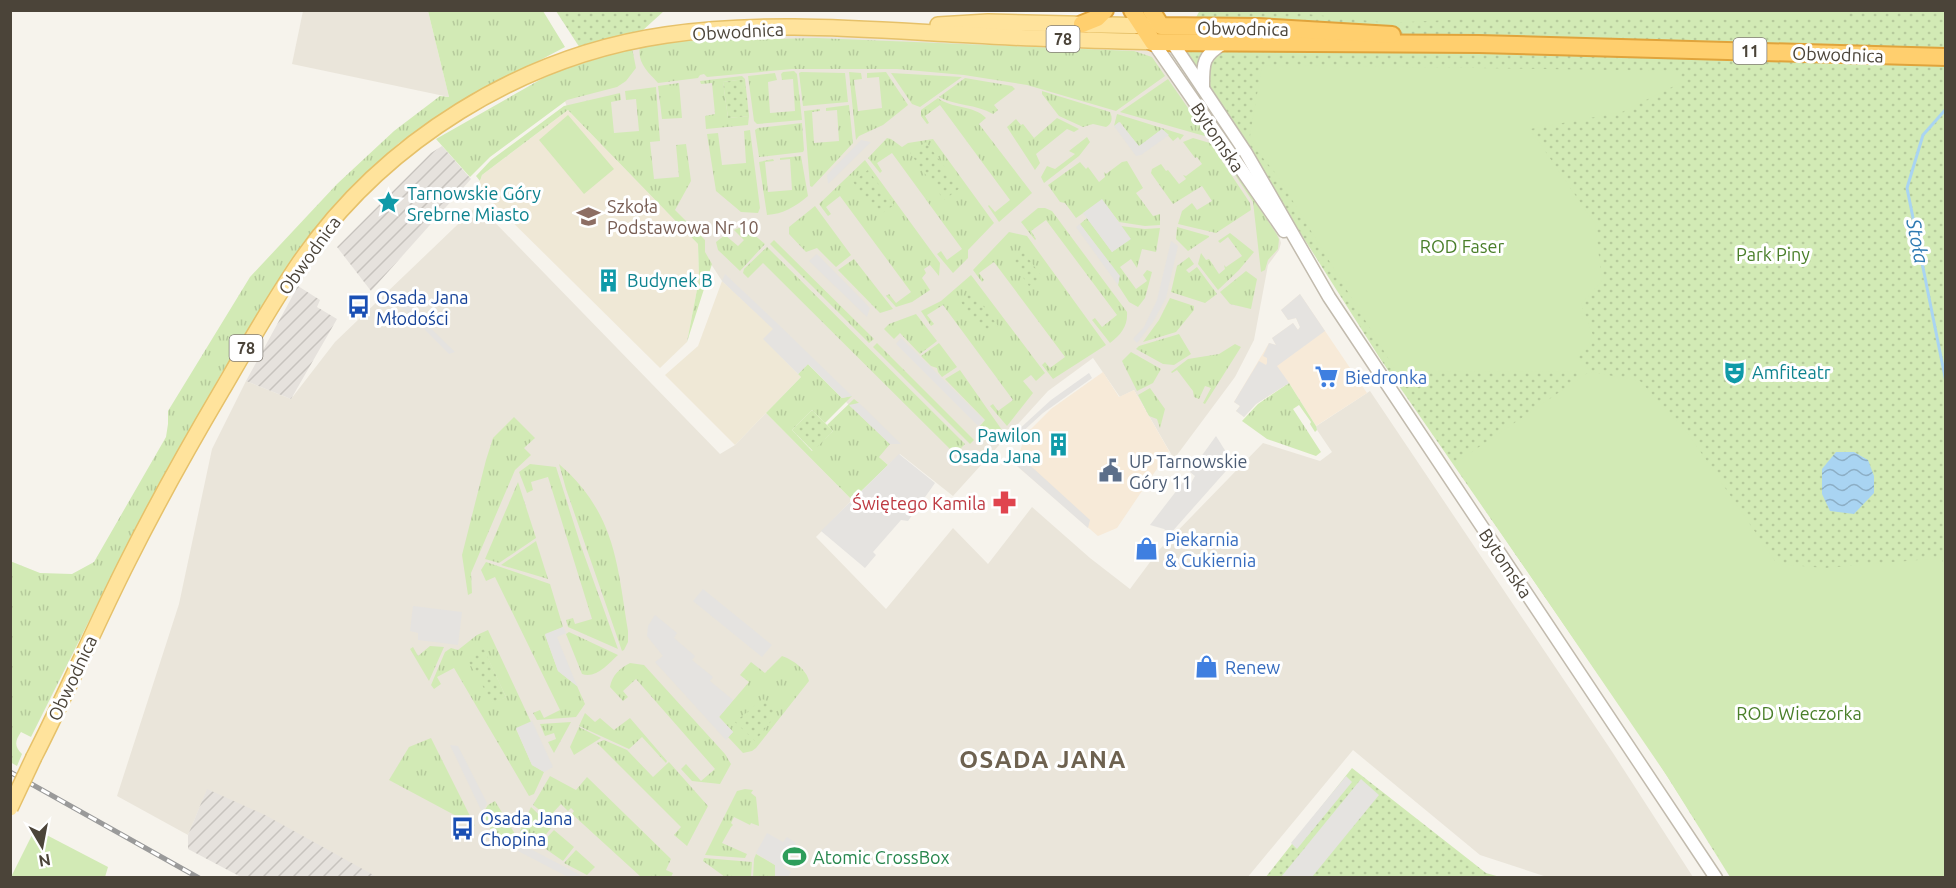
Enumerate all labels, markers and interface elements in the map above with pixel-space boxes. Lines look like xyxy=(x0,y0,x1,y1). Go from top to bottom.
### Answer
street label: Obwodnica xyxy=(1197,17,1289,39)
street label: Obwodnica xyxy=(692,19,784,43)
road number: 78 xyxy=(1046,26,1080,52)
road number: 11 xyxy=(1734,38,1766,64)
street label: Obwodnica xyxy=(1792,42,1884,66)
street label: Bytomska xyxy=(1188,99,1248,175)
place label: Tarnowskie Góry Srebrne Miasto xyxy=(407,183,541,224)
place icon: Tarnowskie Góry Srebrne Miasto xyxy=(376,190,402,216)
place label: Szkoła Podstawowa Nr 10 xyxy=(607,196,759,237)
school or university icon: Szkoła Podstawowa Nr 10 xyxy=(576,203,602,229)
street label: Obwodnica xyxy=(274,212,344,298)
water label: Stoła xyxy=(1902,216,1934,266)
park label: ROD Faser xyxy=(1420,236,1504,256)
park label: Park Piny xyxy=(1736,244,1810,264)
building icon: Budynek B xyxy=(596,267,622,293)
place label: Budynek B xyxy=(627,270,713,290)
place label: Osada Jana Młodości xyxy=(376,287,469,328)
bus stop icon: Osada Jana Młodości xyxy=(345,294,371,320)
road number: 78 xyxy=(230,335,262,361)
theatre icon: Amfiteatr xyxy=(1721,359,1747,385)
place label: Amfiteatr xyxy=(1752,362,1831,382)
supermarket icon: Biedronka xyxy=(1314,364,1340,390)
place label: Biedronka xyxy=(1345,367,1427,387)
place label: Pawilon Osada Jana xyxy=(948,425,1041,466)
building icon: Pawilon Osada Jana xyxy=(1046,432,1072,458)
place label: UP Tarnowskie Góry 11 xyxy=(1129,451,1248,492)
public building icon: UP Tarnowskie Góry 11 xyxy=(1098,458,1124,484)
pharmacy icon: Świętego Kamila xyxy=(991,490,1017,516)
place label: Świętego Kamila xyxy=(852,492,986,513)
street label: Bytomska xyxy=(1476,525,1536,601)
place label: Piekarnia & Cukiernia xyxy=(1165,529,1256,570)
shop icon: Piekarnia & Cukiernia xyxy=(1134,536,1160,562)
street label: Obwodnica xyxy=(44,632,100,724)
shop icon: Renew xyxy=(1194,654,1220,680)
place label: Renew xyxy=(1225,657,1280,677)
park label: ROD Wieczorka xyxy=(1736,703,1862,723)
district label: OSADA JANA xyxy=(959,746,1127,773)
place label: Osada Jana Chopina xyxy=(480,808,573,849)
bus stop icon: Osada Jana Chopina xyxy=(449,815,475,841)
north arrow xyxy=(12,816,72,876)
sports icon: Atomic CrossBox xyxy=(782,844,808,870)
place label: Atomic CrossBox xyxy=(813,847,950,867)
text: N xyxy=(37,851,52,871)

